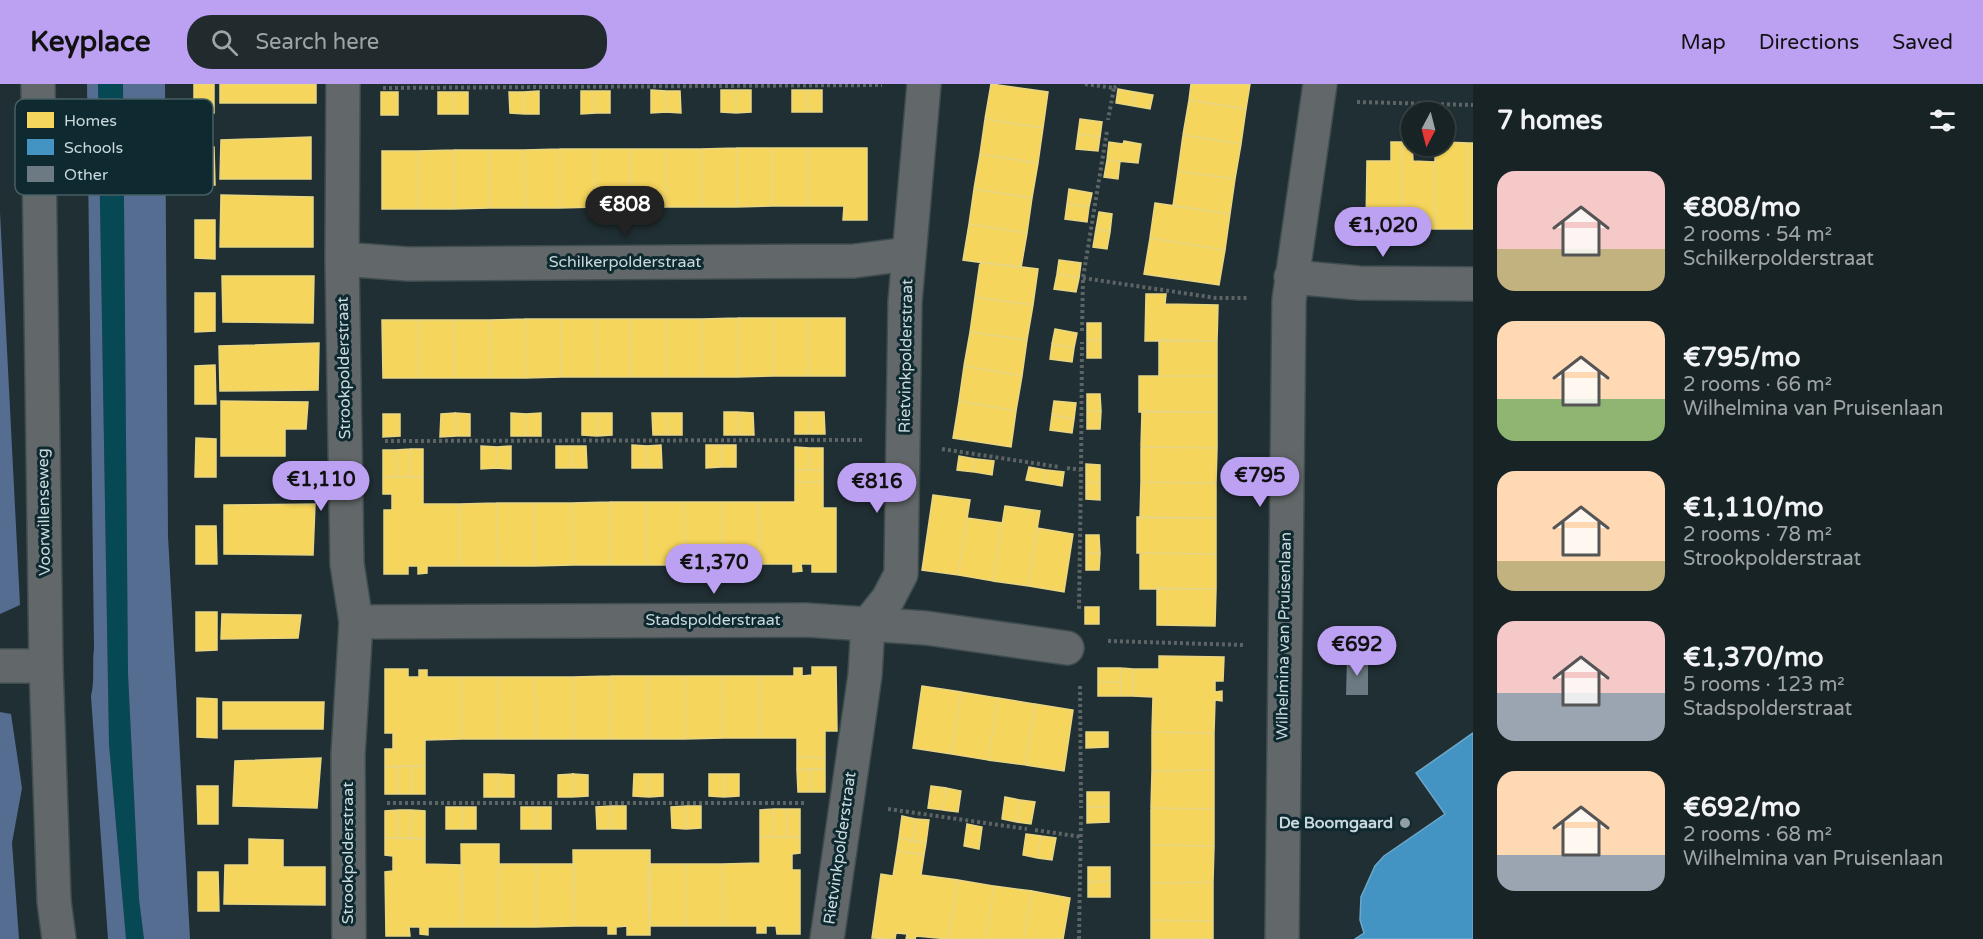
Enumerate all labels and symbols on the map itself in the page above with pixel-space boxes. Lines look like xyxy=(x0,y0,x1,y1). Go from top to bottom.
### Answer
legend xyxy=(15,99,213,195)
north arrow xyxy=(1401,102,1455,156)
text: Homes xyxy=(64,111,117,131)
text: Schools xyxy=(64,138,123,158)
text: Other xyxy=(64,165,109,185)
pin: €808 xyxy=(589,186,661,237)
pin: €1,020 xyxy=(1334,207,1432,258)
street label: Schilkerpolderstraat xyxy=(549,252,701,272)
street label: Rietvinkpolderstraat xyxy=(895,279,917,433)
street label: Strookpolderstraat xyxy=(333,297,355,439)
street label: Voorwillenseweg xyxy=(33,448,55,576)
pin: €795 xyxy=(1224,457,1296,508)
pin: €1,110 xyxy=(272,461,370,512)
pin: €816 xyxy=(841,463,913,514)
street label: Wilhelmina van Pruisenlaan xyxy=(1272,532,1296,740)
pin: €1,370 xyxy=(665,544,763,595)
street label: Stadspolderstraat xyxy=(645,610,781,630)
pin: €692 xyxy=(1321,626,1393,677)
street label: Rietvinkpolderstraat xyxy=(819,770,861,926)
street label: Strookpolderstraat xyxy=(338,782,358,924)
place label: De Boomgaard xyxy=(1279,813,1393,833)
marker: De Boomgaard xyxy=(1398,816,1412,830)

